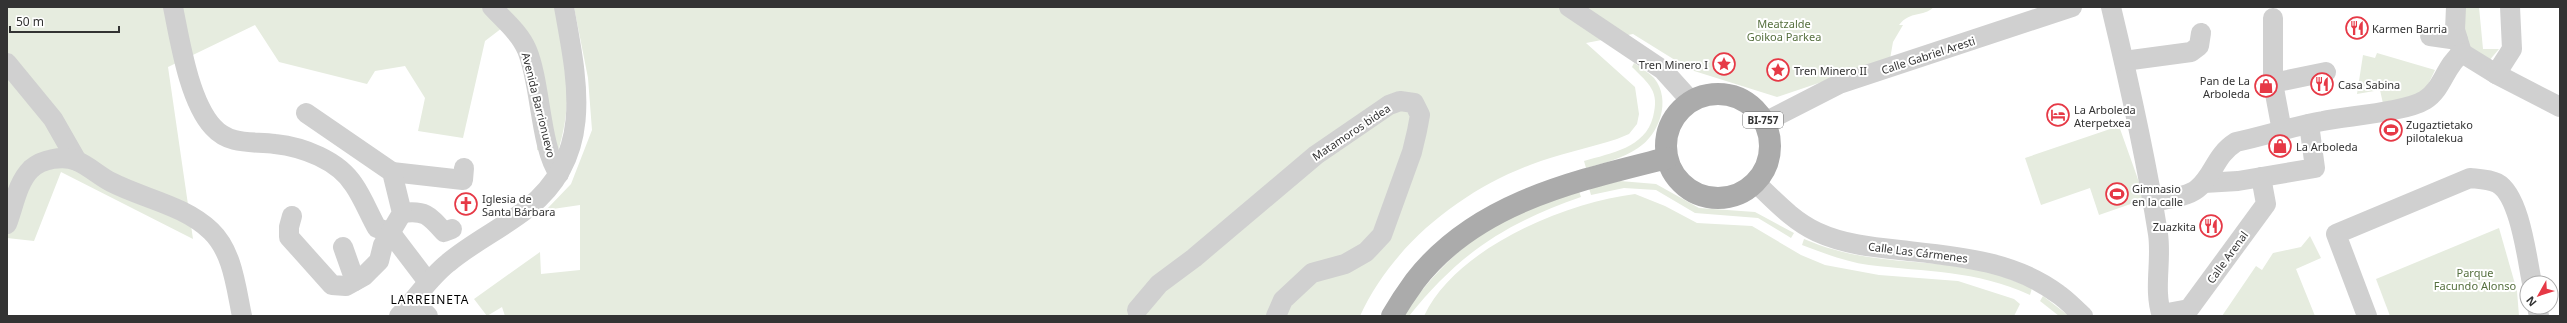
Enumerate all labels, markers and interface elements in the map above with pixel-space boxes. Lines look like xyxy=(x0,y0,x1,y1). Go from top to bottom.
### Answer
scale bar xyxy=(10,8,119,34)
text: 50 m xyxy=(16,13,44,30)
restaurant icon: Karmen Barria xyxy=(2344,15,2370,41)
park label: Meatzalde Goikoa Parkea xyxy=(1747,16,1821,44)
place label: Karmen Barria xyxy=(2372,21,2447,36)
street label: Calle Gabriel Aresti xyxy=(1879,33,1977,77)
street label: Avenida Barrionuevo xyxy=(519,51,559,160)
place icon: Tren Minero I xyxy=(1711,51,1737,77)
place label: Tren Minero I xyxy=(1639,57,1708,72)
place icon: Tren Minero II xyxy=(1765,57,1791,83)
place label: Tren Minero II xyxy=(1794,63,1867,78)
restaurant icon: Casa Sabina xyxy=(2309,71,2335,97)
place label: Pan de La Arboleda xyxy=(2200,73,2250,101)
shop icon: Pan de La Arboleda xyxy=(2253,73,2279,99)
place label: Casa Sabina xyxy=(2338,77,2400,92)
street label: Matamoros bidea xyxy=(1309,100,1393,164)
hotel icon: La Arboleda Aterpetxea xyxy=(2045,102,2071,128)
place label: La Arboleda Aterpetxea xyxy=(2074,102,2136,130)
road number: BI-757 xyxy=(1743,112,1783,128)
sports icon: Zugaztietako pilotalekua xyxy=(2378,117,2404,143)
place label: Zugaztietako pilotalekua xyxy=(2406,117,2473,145)
shop icon: La Arboleda xyxy=(2267,133,2293,159)
place label: La Arboleda xyxy=(2296,139,2358,154)
sports icon: Gimnasio en la calle xyxy=(2104,181,2130,207)
place label: Gimnasio en la calle xyxy=(2132,181,2183,209)
church icon: Iglesia de Santa Bárbara xyxy=(453,191,479,217)
place label: Iglesia de Santa Bárbara xyxy=(482,191,555,219)
restaurant icon: Zuazkita xyxy=(2198,213,2224,239)
place label: Zuazkita xyxy=(2153,219,2196,234)
street label: Calle Arenal xyxy=(2203,228,2251,286)
street label: Calle Las Cármenes xyxy=(1867,238,1969,266)
park label: Parque Facundo Alonso xyxy=(2434,265,2516,293)
north arrow xyxy=(2519,275,2559,315)
district label: LARREINETA xyxy=(391,291,469,308)
text: N xyxy=(2522,293,2539,310)

